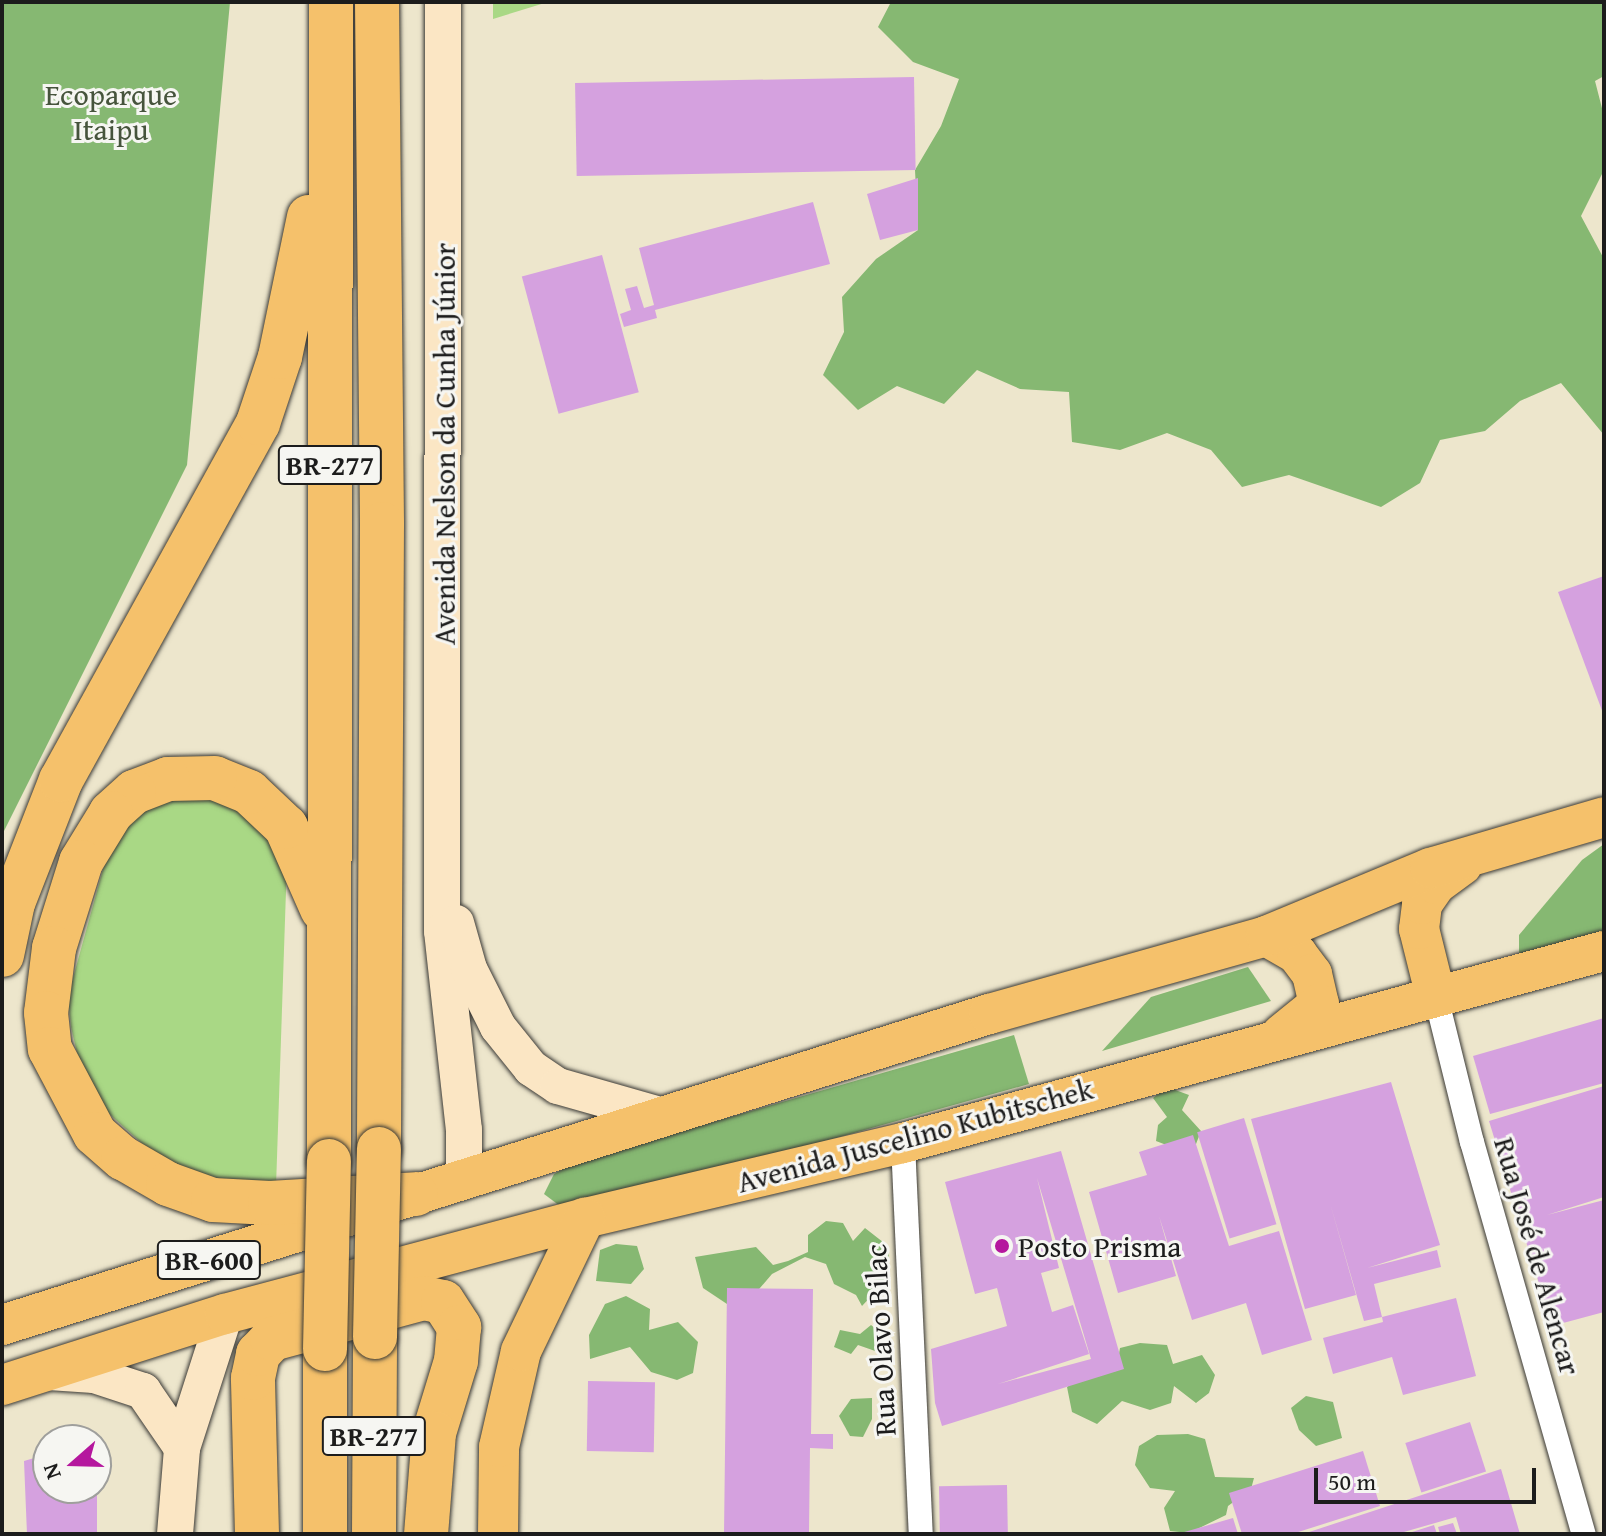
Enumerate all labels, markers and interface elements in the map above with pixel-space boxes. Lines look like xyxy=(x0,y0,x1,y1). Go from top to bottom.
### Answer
park label: Ecoparque Itaipu xyxy=(45,76,177,146)
street label: Avenida Nelson da Cunha Júnior xyxy=(426,243,462,645)
road number: BR-277 xyxy=(276,441,384,489)
street label: Avenida Juscelino Kubitschek xyxy=(733,1070,1097,1200)
street label: Rua José de Alencar xyxy=(1487,1133,1589,1379)
place label: Posto Prisma xyxy=(1018,1228,1181,1264)
road number: BR-600 xyxy=(155,1236,263,1284)
marker: Posto Prisma xyxy=(993,1237,1011,1255)
street label: Rua Olavo Bilac xyxy=(857,1243,903,1437)
road number: BR-277 xyxy=(320,1412,428,1460)
north arrow xyxy=(32,1424,112,1504)
scale bar xyxy=(1318,1452,1540,1502)
text: N xyxy=(34,1459,69,1484)
text: 50 m xyxy=(1328,1464,1376,1499)

